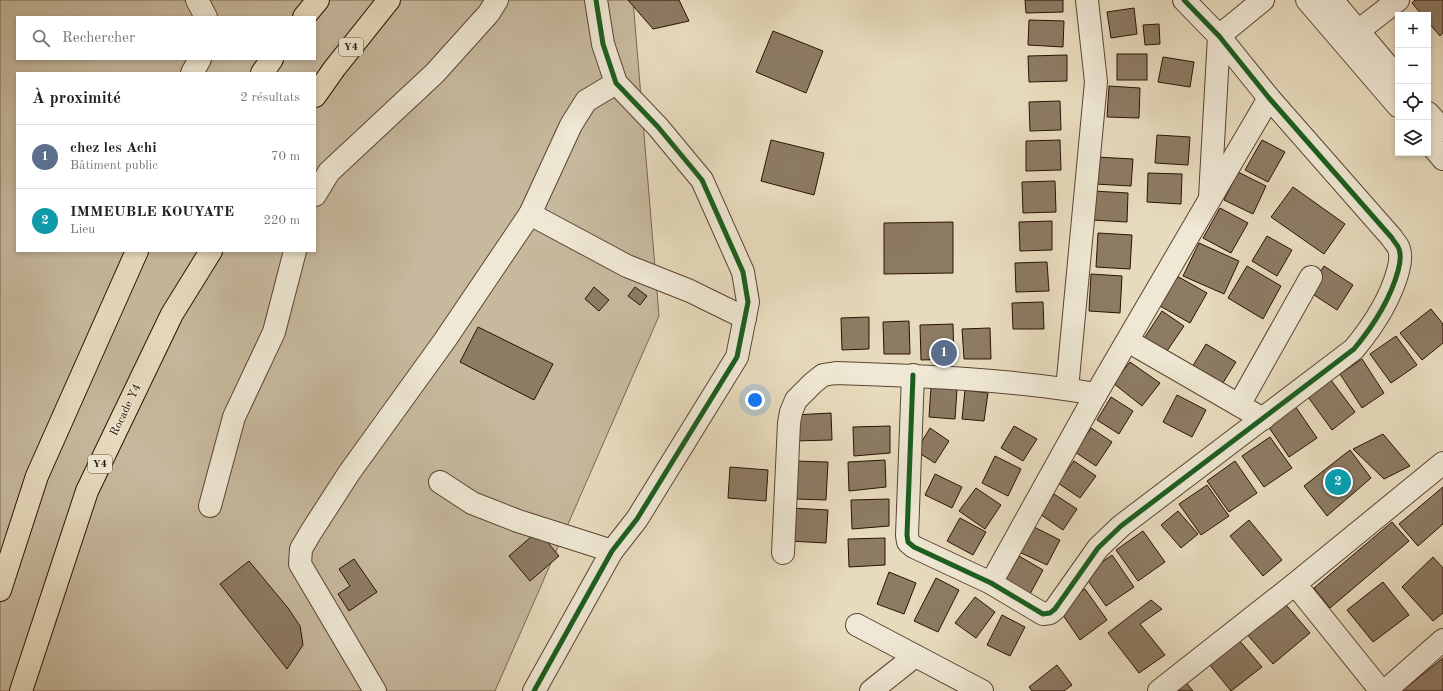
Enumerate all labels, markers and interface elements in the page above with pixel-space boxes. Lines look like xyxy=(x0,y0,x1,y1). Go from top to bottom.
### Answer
map controls xyxy=(1395,12,1431,156)
button: + xyxy=(1395,12,1431,48)
search box xyxy=(16,16,316,60)
icon: search xyxy=(30,27,52,49)
text: Rechercher xyxy=(62,31,135,46)
road number: Y4 xyxy=(339,38,363,56)
button: − xyxy=(1395,48,1431,84)
button: locate xyxy=(1395,84,1431,120)
text: À proximité xyxy=(32,90,121,107)
text: 2 résultats xyxy=(240,91,300,104)
button: layers xyxy=(1395,120,1431,156)
text: chez les Achi xyxy=(70,141,157,156)
text: 1 xyxy=(41,150,49,163)
text: 70 m xyxy=(271,150,300,163)
text: Bâtiment public xyxy=(70,159,158,172)
text: IMMEUBLE KOUYATE xyxy=(70,205,234,220)
text: 2 xyxy=(41,214,49,227)
text: 220 m xyxy=(263,214,300,227)
text: Lieu xyxy=(70,223,95,236)
pin: 1 xyxy=(931,338,957,368)
street label: Rocade Y4 xyxy=(108,382,144,438)
your location xyxy=(745,390,765,410)
road number: Y4 xyxy=(88,455,112,473)
pin: 2 xyxy=(1325,467,1351,497)

